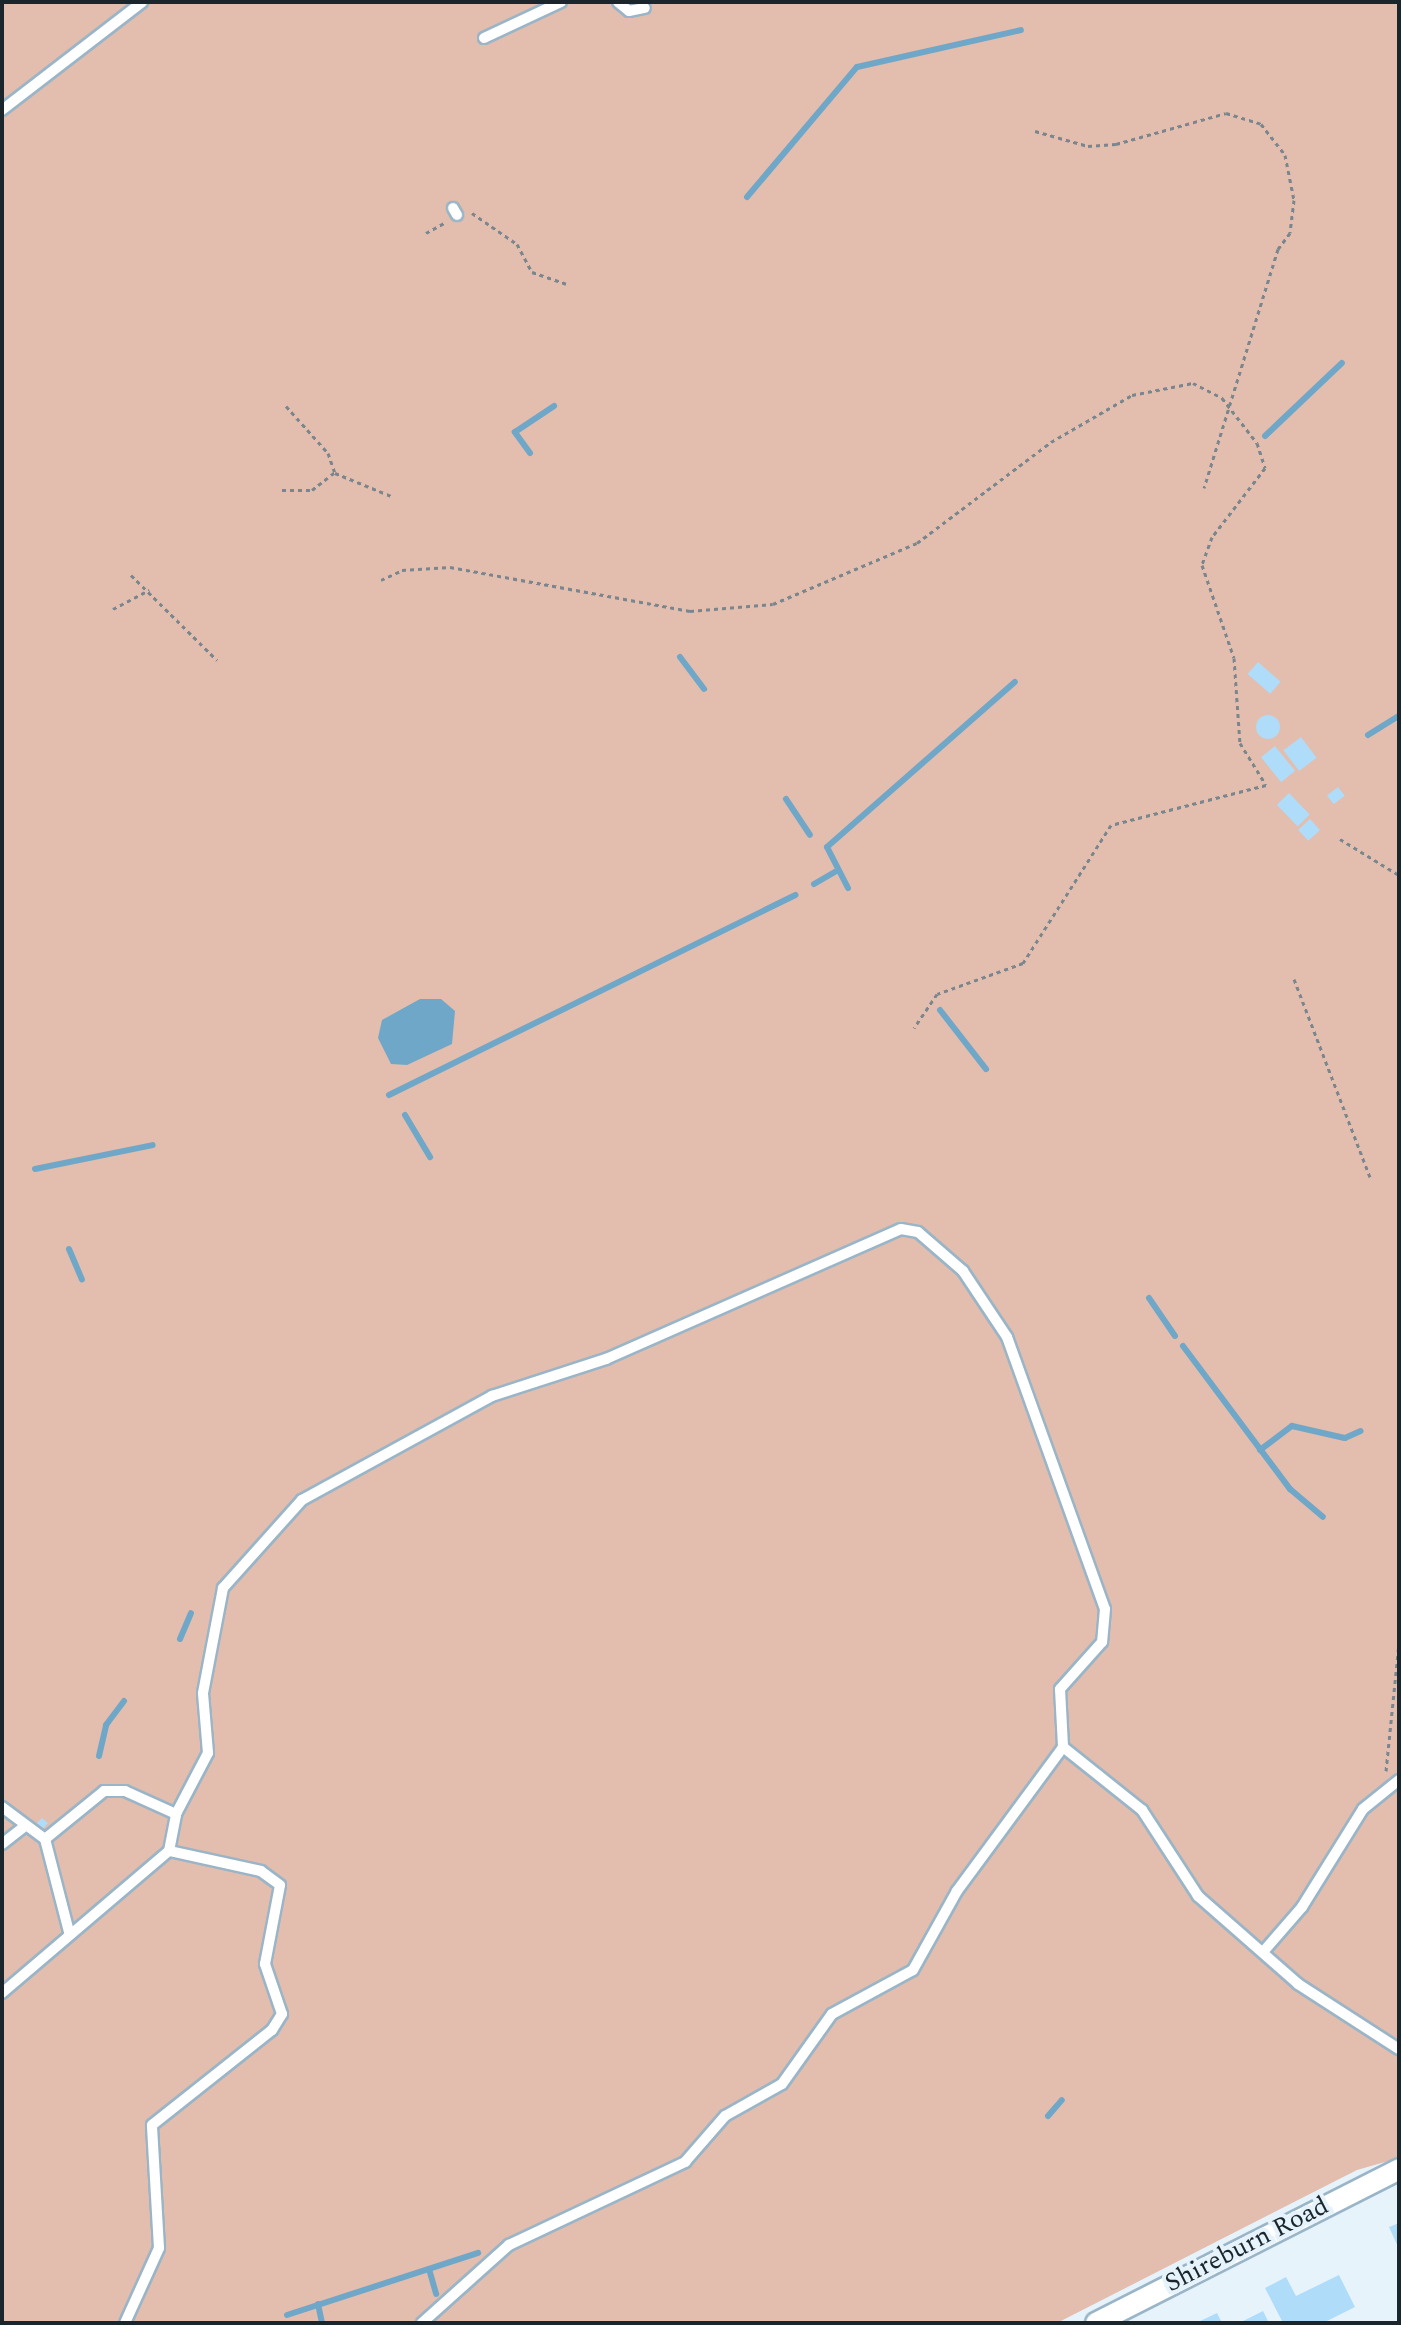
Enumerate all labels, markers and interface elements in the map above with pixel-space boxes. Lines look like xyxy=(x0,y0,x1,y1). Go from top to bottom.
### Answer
street label: Shireburn Road xyxy=(1160,2190,1334,2300)

